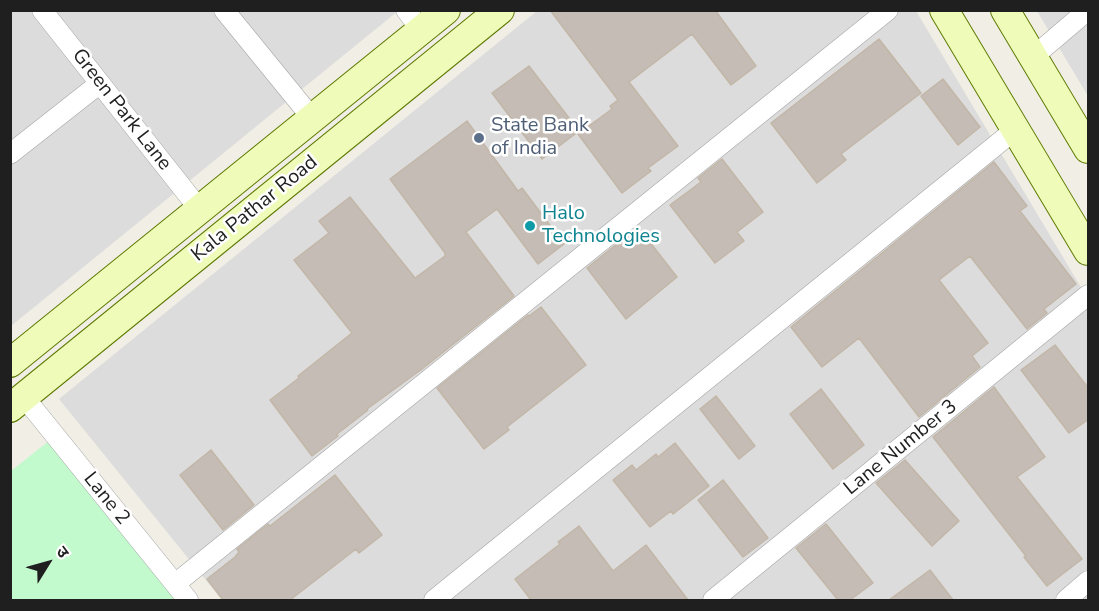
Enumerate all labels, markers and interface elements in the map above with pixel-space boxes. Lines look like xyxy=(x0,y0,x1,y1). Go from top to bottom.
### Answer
street label: Green Park Lane xyxy=(66,44,176,176)
place label: State Bank of India xyxy=(491,114,589,161)
marker: State Bank of India xyxy=(472,131,486,145)
street label: Kala Pathar Road xyxy=(187,151,323,267)
place label: Halo Technologies xyxy=(542,202,660,249)
marker: Halo Technologies xyxy=(523,219,537,233)
street label: Lane Number 3 xyxy=(840,395,962,501)
street label: Lane 2 xyxy=(78,468,134,530)
north arrow xyxy=(18,533,78,593)
text: उ xyxy=(51,542,74,563)

